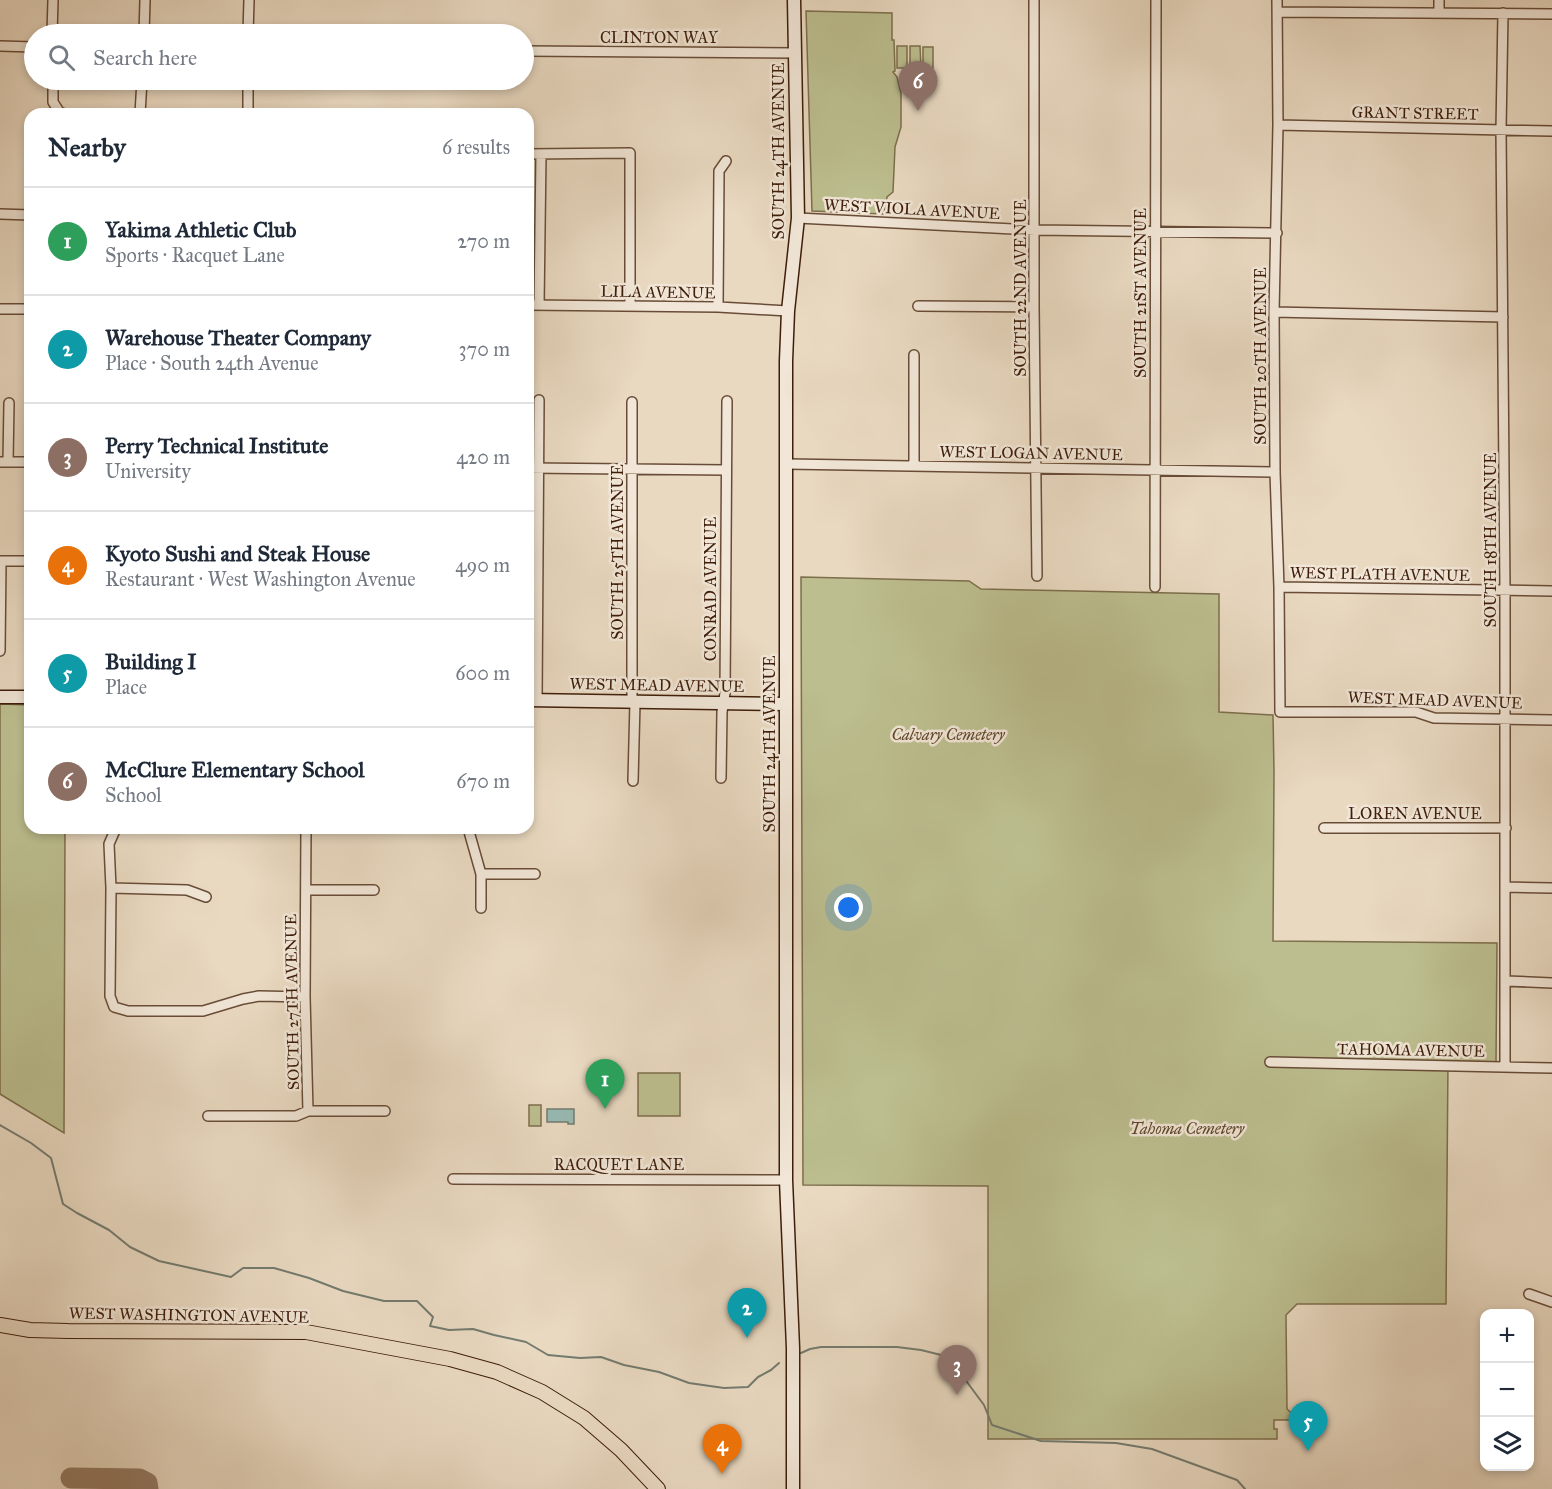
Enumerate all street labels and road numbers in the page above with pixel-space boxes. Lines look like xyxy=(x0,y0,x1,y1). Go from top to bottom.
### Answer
street label: CLINTON WAY xyxy=(600,28,719,47)
street label: SOUTH 24TH AVENUE xyxy=(769,63,788,240)
street label: GRANT STREET xyxy=(1351,102,1479,124)
street label: WEST VIOLA AVENUE xyxy=(823,195,1001,223)
street label: SOUTH 22ND AVENUE xyxy=(1011,199,1030,377)
street label: SOUTH 21ST AVENUE xyxy=(1131,208,1150,378)
street label: SOUTH 20TH AVENUE xyxy=(1251,267,1270,445)
street label: LILA AVENUE xyxy=(600,281,716,303)
street label: WEST LOGAN AVENUE xyxy=(939,442,1123,464)
street label: SOUTH 18TH AVENUE xyxy=(1481,452,1500,628)
street label: SOUTH 25TH AVENUE xyxy=(608,464,627,640)
street label: CONRAD AVENUE xyxy=(701,517,720,661)
street label: WEST PLATH AVENUE xyxy=(1290,563,1470,585)
street label: SOUTH 24TH AVENUE xyxy=(760,656,779,833)
street label: WEST MEAD AVENUE xyxy=(569,674,745,696)
street label: WEST MEAD AVENUE xyxy=(1347,687,1523,713)
street label: LOREN AVENUE xyxy=(1348,804,1482,823)
street label: SOUTH 27TH AVENUE xyxy=(281,914,303,1090)
street label: TAHOMA AVENUE xyxy=(1337,1039,1485,1061)
street label: RACQUET LANE xyxy=(554,1155,684,1174)
street label: WEST WASHINGTON AVENUE xyxy=(69,1303,309,1327)

